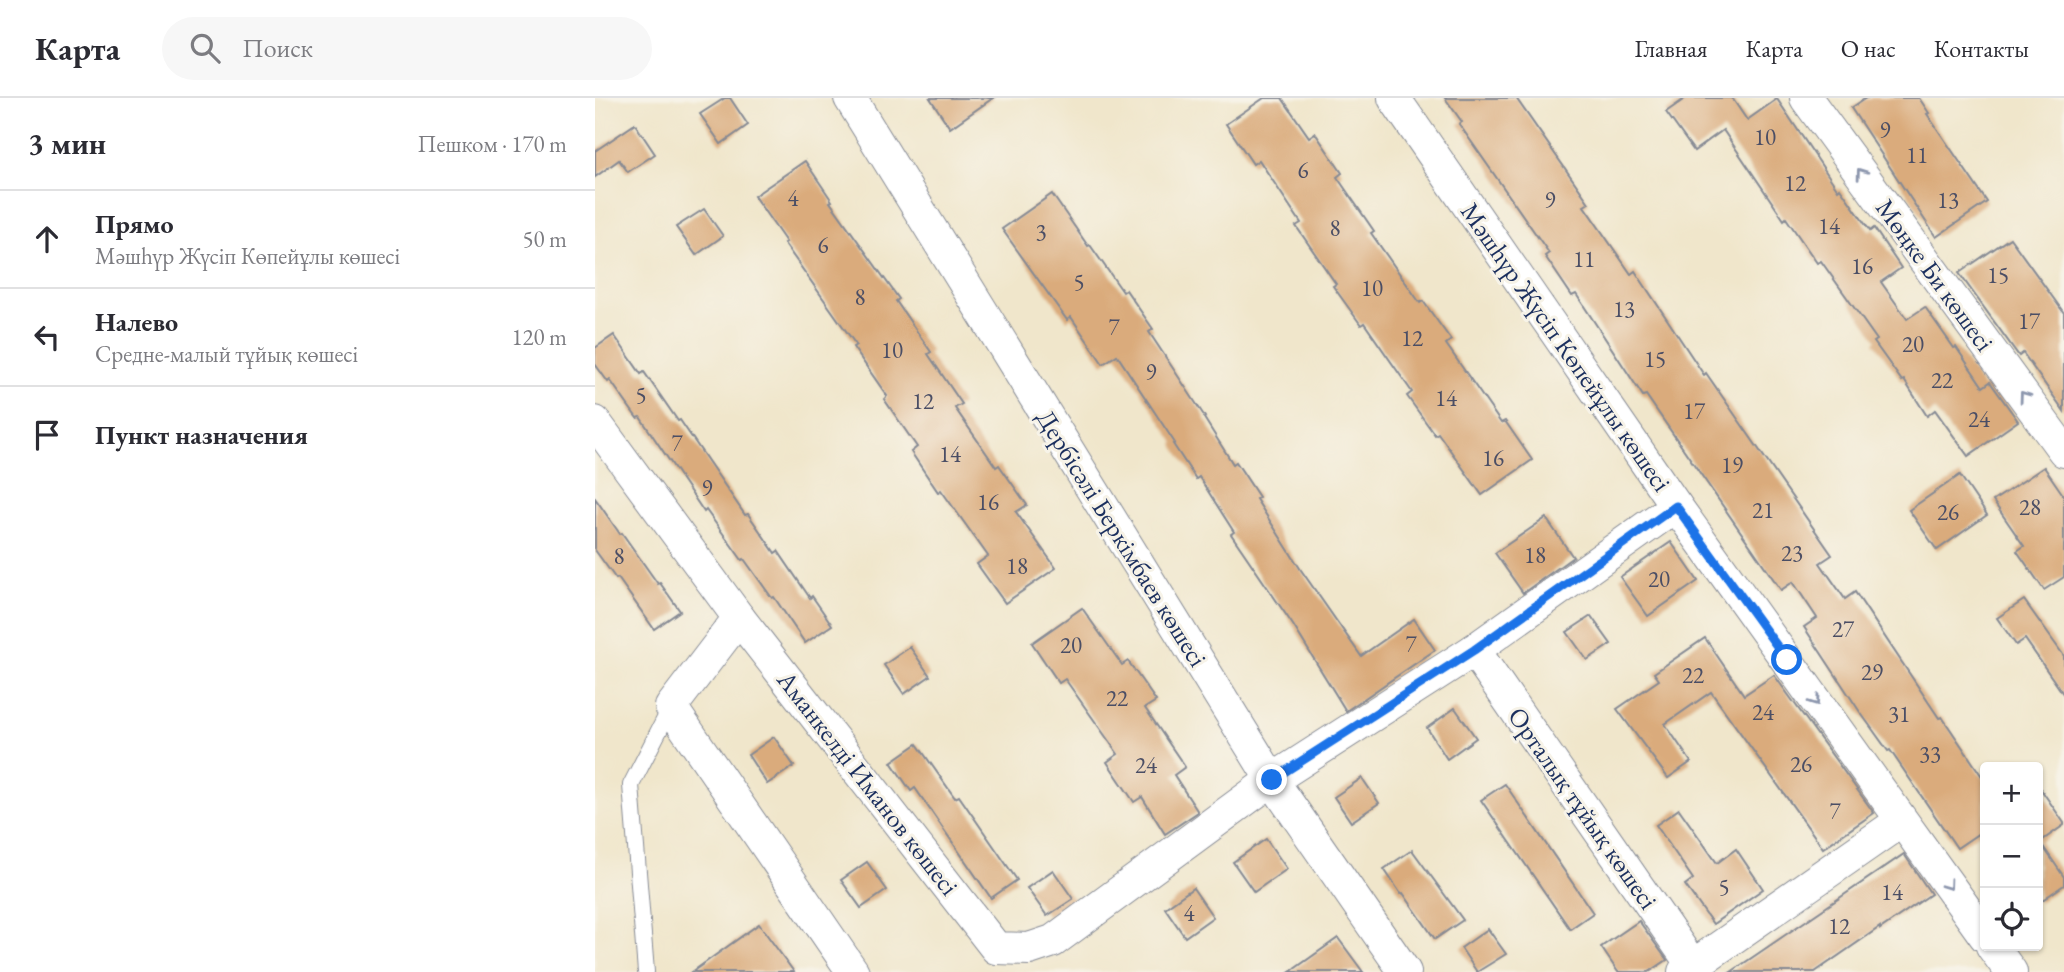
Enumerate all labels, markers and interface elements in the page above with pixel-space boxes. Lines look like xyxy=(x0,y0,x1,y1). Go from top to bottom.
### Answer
search box xyxy=(162,17,652,80)
text: Карта xyxy=(35,27,120,70)
icon: search xyxy=(186,29,224,67)
text: Поиск xyxy=(242,31,313,65)
text: Главная xyxy=(1634,33,1708,64)
text: Карта xyxy=(1746,33,1803,64)
text: О нас xyxy=(1841,33,1896,64)
text: Контакты xyxy=(1934,33,2029,64)
house number: 9 xyxy=(1879,115,1891,145)
house number: 10 xyxy=(1754,122,1776,152)
text: 3 мин xyxy=(28,124,106,163)
text: Пешком · 170 m xyxy=(418,129,567,159)
house number: 11 xyxy=(1906,140,1928,170)
house number: 6 xyxy=(1297,155,1309,185)
house number: 12 xyxy=(1784,168,1806,198)
one-way arrow xyxy=(1857,168,1869,181)
house number: 4 xyxy=(787,183,799,213)
house number: 9 xyxy=(1544,185,1556,215)
house number: 13 xyxy=(1937,185,1959,215)
street label: Мөңке Би көшесі xyxy=(1868,192,2002,358)
street label: Мәшһүр Жүсіп Көпейұлы көшесі xyxy=(1453,196,1679,498)
text: Прямо xyxy=(95,207,174,241)
house number: 14 xyxy=(1818,211,1841,241)
house number: 8 xyxy=(1329,213,1341,243)
house number: 3 xyxy=(1035,217,1047,247)
icon: ahead xyxy=(28,220,66,258)
text: 50 m xyxy=(522,224,567,254)
house number: 6 xyxy=(817,230,829,260)
text: Мәшһүр Жүсіп Көпейұлы көшесі xyxy=(95,241,400,271)
house number: 11 xyxy=(1573,244,1595,274)
house number: 16 xyxy=(1851,251,1873,281)
house number: 15 xyxy=(1987,260,2009,290)
house number: 5 xyxy=(1073,267,1085,297)
house number: 10 xyxy=(1361,273,1383,303)
house number: 8 xyxy=(854,282,866,312)
house number: 13 xyxy=(1613,294,1635,324)
text: Налево xyxy=(95,305,178,339)
house number: 17 xyxy=(2018,306,2041,336)
house number: 7 xyxy=(1108,312,1120,342)
icon: left xyxy=(28,318,66,356)
text: 120 m xyxy=(511,322,567,352)
house number: 12 xyxy=(1401,323,1423,353)
house number: 20 xyxy=(1902,329,1924,359)
house number: 10 xyxy=(881,335,903,365)
text: Средне-малый тұйық көшесі xyxy=(95,339,358,369)
house number: 15 xyxy=(1644,344,1666,374)
house number: 9 xyxy=(1145,357,1157,387)
house number: 22 xyxy=(1931,365,1953,395)
house number: 5 xyxy=(635,380,647,410)
house number: 14 xyxy=(1435,383,1458,413)
house number: 12 xyxy=(912,386,934,416)
one-way arrow xyxy=(2020,391,2032,404)
house number: 17 xyxy=(1683,396,1706,426)
street label: Дербісәлі Беркімбаев көшесі xyxy=(1029,403,1215,673)
house number: 24 xyxy=(1968,404,1991,434)
icon: arrive xyxy=(28,416,66,454)
text: Пункт назначения xyxy=(95,418,308,452)
house number: 7 xyxy=(671,428,683,458)
house number: 14 xyxy=(939,439,962,469)
house number: 16 xyxy=(1482,443,1504,473)
house number: 19 xyxy=(1721,450,1743,480)
house number: 9 xyxy=(701,473,713,503)
house number: 16 xyxy=(977,487,999,517)
house number: 28 xyxy=(2019,492,2041,522)
house number: 21 xyxy=(1752,495,1774,525)
house number: 26 xyxy=(1937,497,1959,527)
house number: 23 xyxy=(1781,538,1803,568)
house number: 18 xyxy=(1524,540,1546,570)
house number: 8 xyxy=(613,541,625,571)
house number: 18 xyxy=(1006,551,1028,581)
house number: 20 xyxy=(1648,564,1670,594)
house number: 27 xyxy=(1832,614,1855,644)
house number: 7 xyxy=(1405,629,1417,659)
house number: 20 xyxy=(1060,630,1082,660)
route start xyxy=(1771,644,1802,675)
house number: 29 xyxy=(1861,657,1883,687)
house number: 22 xyxy=(1682,660,1704,690)
street label: Аманкелді Иманов көшесі xyxy=(769,663,966,902)
house number: 22 xyxy=(1106,683,1128,713)
one-way arrow xyxy=(1807,693,1819,706)
house number: 24 xyxy=(1752,697,1775,727)
house number: 31 xyxy=(1888,699,1910,729)
street label: Орталық тұйық көшесі xyxy=(1500,700,1666,916)
house number: 33 xyxy=(1919,739,1941,769)
house number: 26 xyxy=(1790,749,1812,779)
house number: 24 xyxy=(1135,750,1158,780)
map controls xyxy=(1980,762,2043,951)
button: + xyxy=(1980,762,2043,825)
route end xyxy=(1256,764,1287,795)
house number: 7 xyxy=(1829,796,1841,826)
button: − xyxy=(1980,825,2043,888)
house number: 5 xyxy=(1718,872,1730,902)
house number: 14 xyxy=(1881,877,1904,907)
one-way arrow xyxy=(1940,877,1952,890)
button: locate xyxy=(1980,888,2043,951)
house number: 4 xyxy=(1183,898,1195,928)
house number: 12 xyxy=(1828,911,1850,941)

